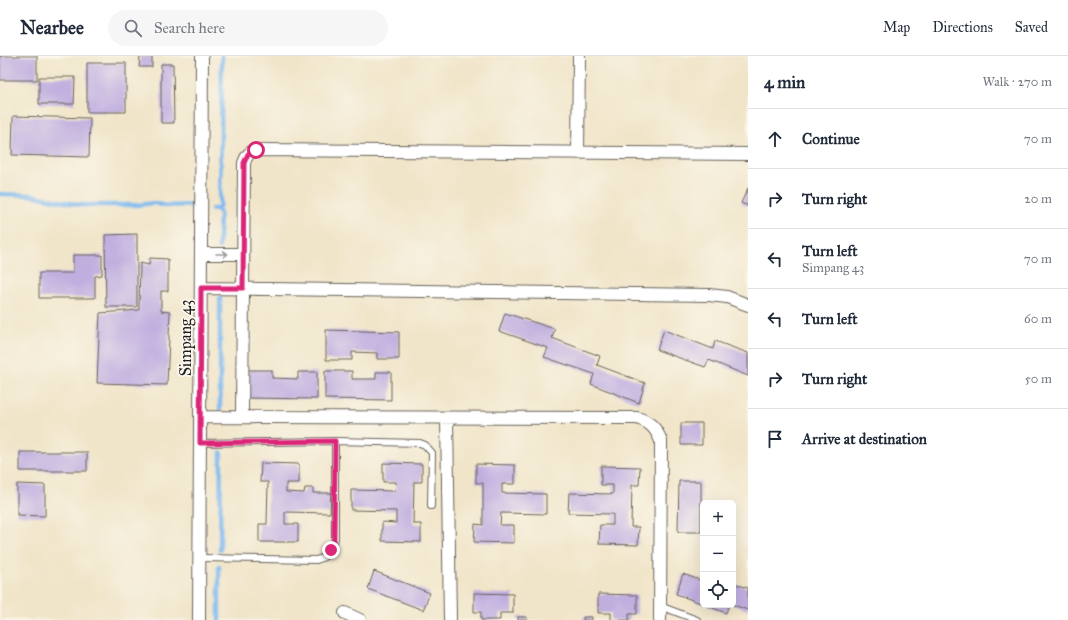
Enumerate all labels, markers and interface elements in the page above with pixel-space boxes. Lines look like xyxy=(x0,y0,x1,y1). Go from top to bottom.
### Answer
search box xyxy=(108,10,388,46)
text: Nearbee xyxy=(20,16,84,39)
icon: search xyxy=(122,17,144,39)
text: Search here xyxy=(154,19,225,37)
text: Map xyxy=(883,19,910,36)
text: Directions xyxy=(932,19,993,36)
text: Saved xyxy=(1015,19,1048,36)
text: 4 min xyxy=(764,72,805,93)
text: Walk · 270 m xyxy=(983,74,1052,90)
icon: ahead xyxy=(764,128,786,150)
text: Continue xyxy=(802,130,860,148)
text: 70 m xyxy=(1024,131,1052,147)
route start xyxy=(247,141,265,159)
icon: right xyxy=(764,188,786,210)
text: Turn right xyxy=(802,190,867,208)
text: 20 m xyxy=(1024,191,1052,207)
text: Turn left xyxy=(802,242,858,260)
icon: left xyxy=(764,248,786,270)
one-way arrow xyxy=(215,250,228,258)
text: 70 m xyxy=(1024,251,1052,267)
text: Simpang 43 xyxy=(802,260,864,276)
street label: Simpang 43 xyxy=(176,300,196,376)
icon: left xyxy=(764,308,786,330)
text: Turn left xyxy=(802,310,858,328)
text: 60 m xyxy=(1024,311,1052,327)
icon: right xyxy=(764,368,786,390)
text: Turn right xyxy=(802,370,867,388)
text: 50 m xyxy=(1025,371,1052,387)
icon: arrive xyxy=(764,428,786,450)
text: Arrive at destination xyxy=(802,430,927,448)
map controls xyxy=(700,500,736,608)
button: + xyxy=(700,500,736,536)
button: − xyxy=(700,536,736,572)
route end xyxy=(322,541,340,559)
button: locate xyxy=(700,572,736,608)

